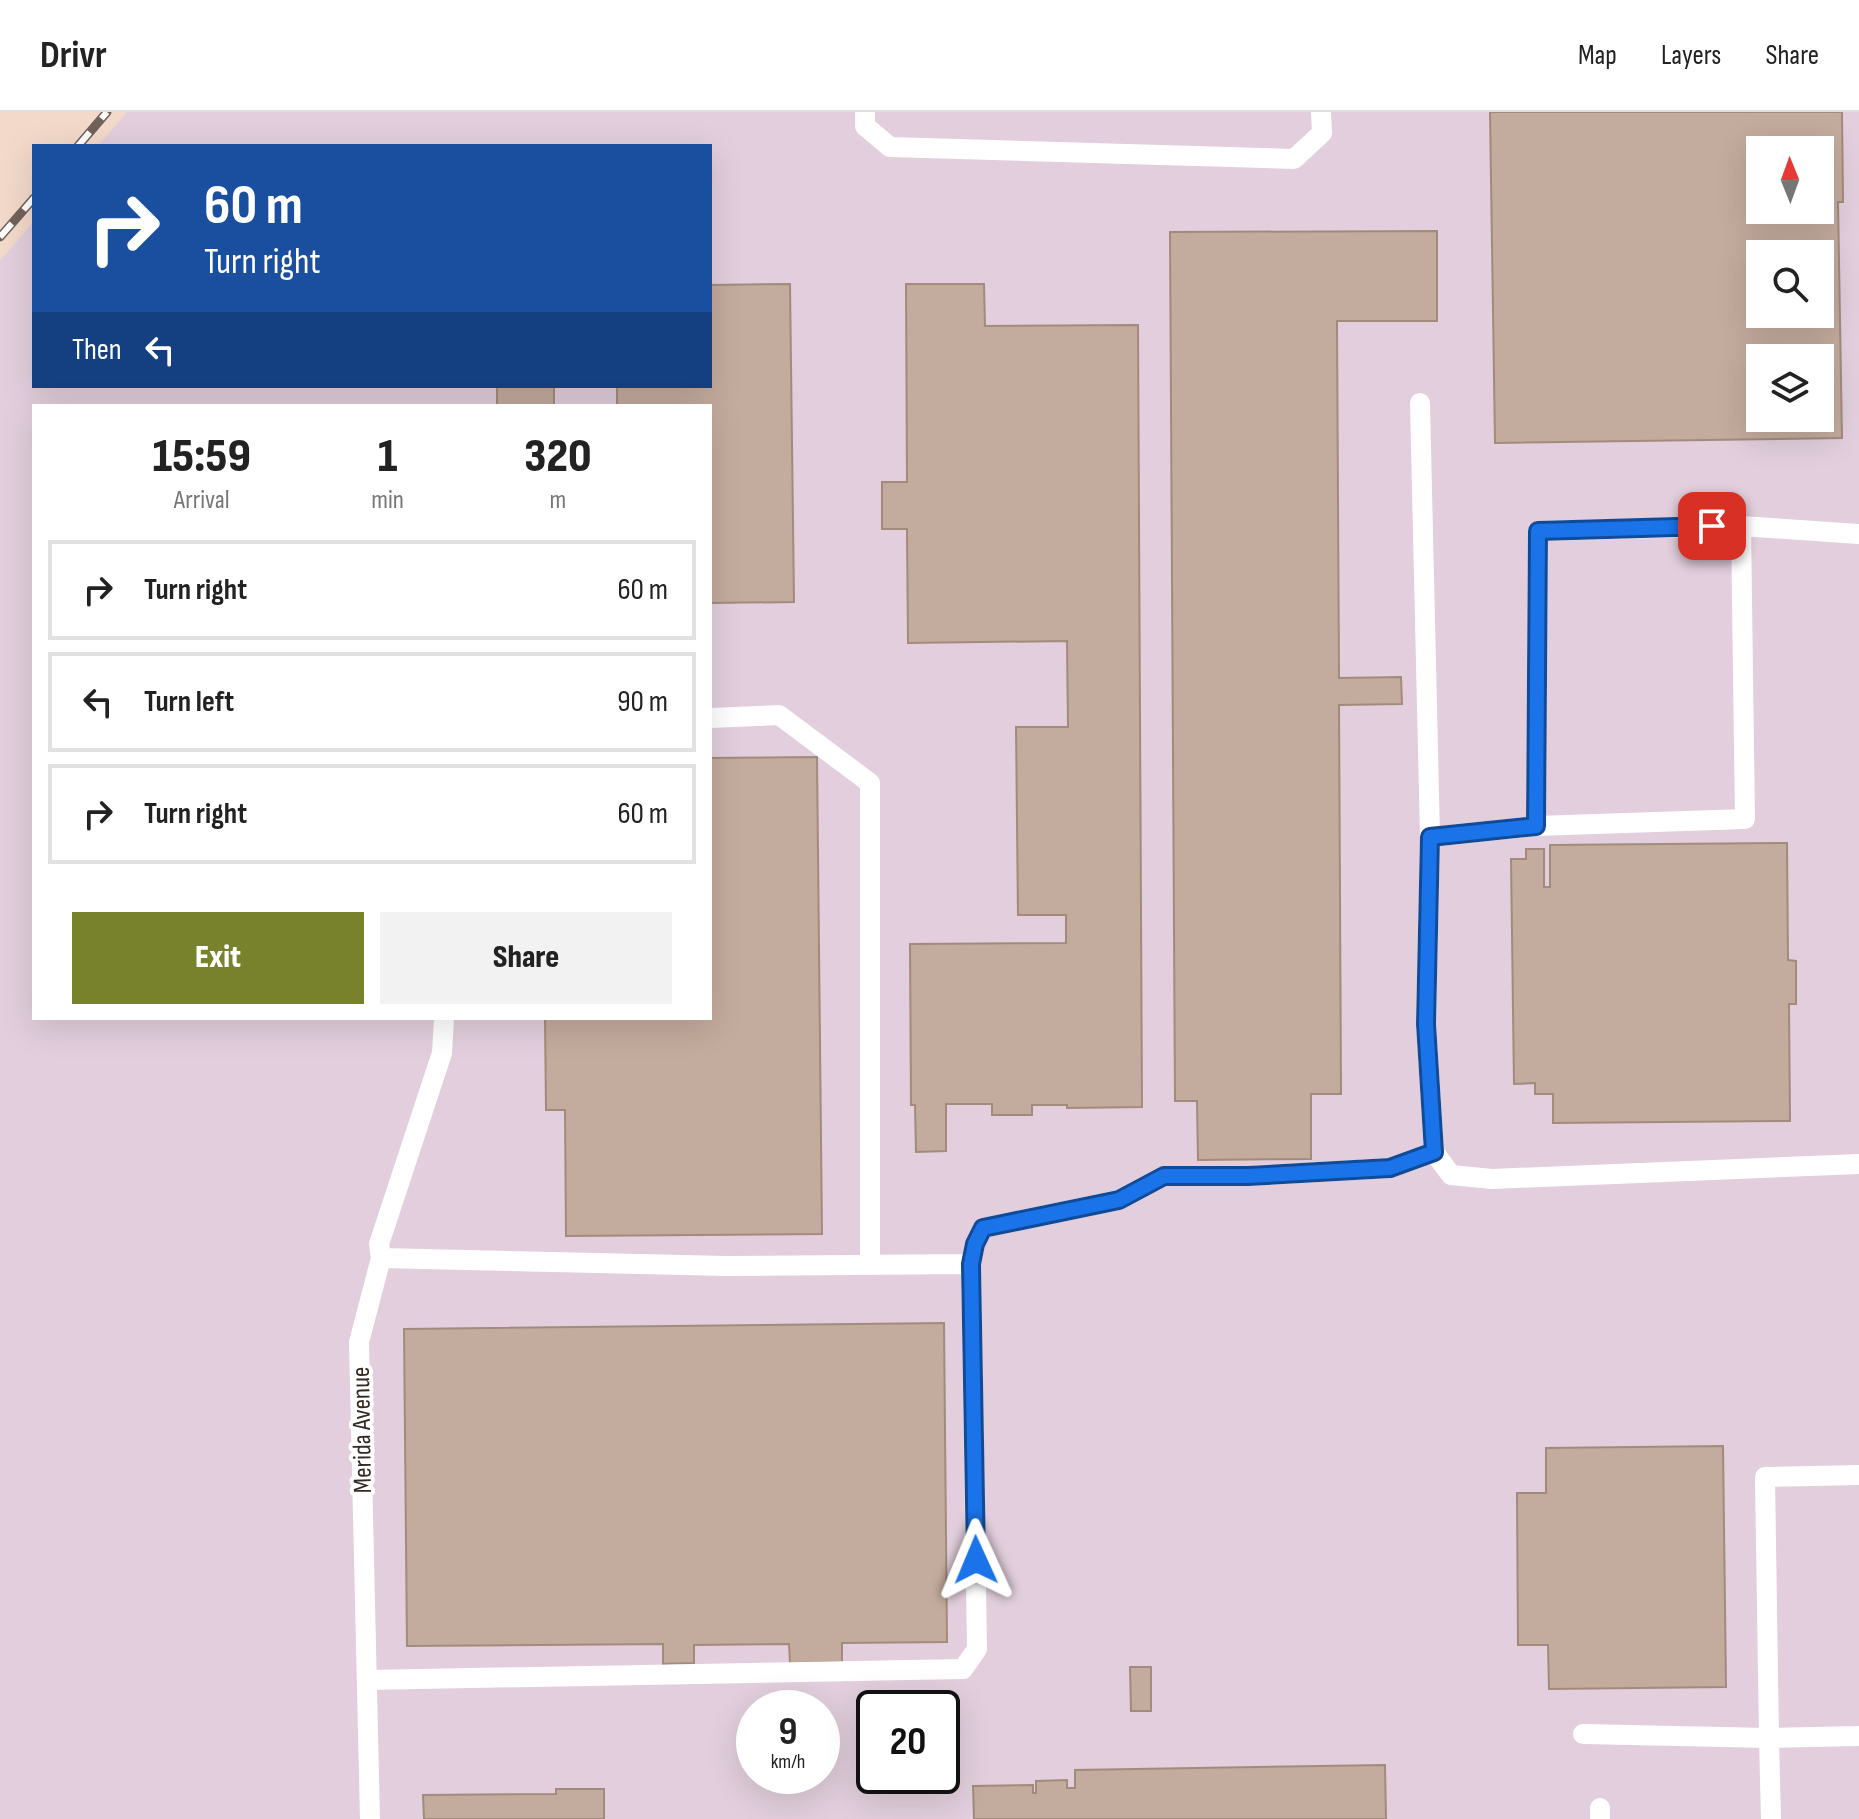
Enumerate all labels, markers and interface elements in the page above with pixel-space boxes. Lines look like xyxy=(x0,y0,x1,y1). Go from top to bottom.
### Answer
text: Drivr xyxy=(40,33,107,78)
text: Map xyxy=(1578,39,1617,72)
text: Layers xyxy=(1661,39,1721,72)
text: Share xyxy=(1765,39,1819,72)
north arrow xyxy=(1746,136,1834,224)
map controls xyxy=(1746,136,1834,432)
text: 60 m xyxy=(204,173,303,240)
icon: right xyxy=(72,176,176,280)
button: search xyxy=(1746,240,1834,328)
text: Turn right xyxy=(204,241,321,284)
icon: left xyxy=(138,328,182,372)
text: Then xyxy=(72,332,122,368)
button: layers xyxy=(1746,344,1834,432)
text: 15:59 xyxy=(152,428,251,485)
text: 1 xyxy=(378,428,397,485)
text: 320 xyxy=(524,428,592,485)
text: Arrival xyxy=(174,485,230,516)
text: min xyxy=(371,485,404,516)
text: m xyxy=(550,485,566,516)
pin xyxy=(1678,492,1746,560)
icon: arrive xyxy=(1690,504,1734,548)
icon: right xyxy=(76,568,120,612)
text: Turn right xyxy=(144,572,247,608)
text: 60 m xyxy=(617,572,668,608)
icon: left xyxy=(76,680,120,724)
text: Turn left xyxy=(144,684,234,720)
text: 90 m xyxy=(617,684,668,720)
icon: right xyxy=(76,792,120,836)
text: Turn right xyxy=(144,796,247,832)
text: 60 m xyxy=(617,796,668,832)
button: Exit xyxy=(72,912,364,1004)
button: Share xyxy=(380,912,672,1004)
street label: Merida Avenue xyxy=(346,1366,379,1494)
position arrow xyxy=(934,1518,1018,1602)
speed limit sign: 20 xyxy=(856,1690,960,1794)
text: 9 xyxy=(779,1708,797,1756)
text: km/h xyxy=(771,1750,805,1774)

